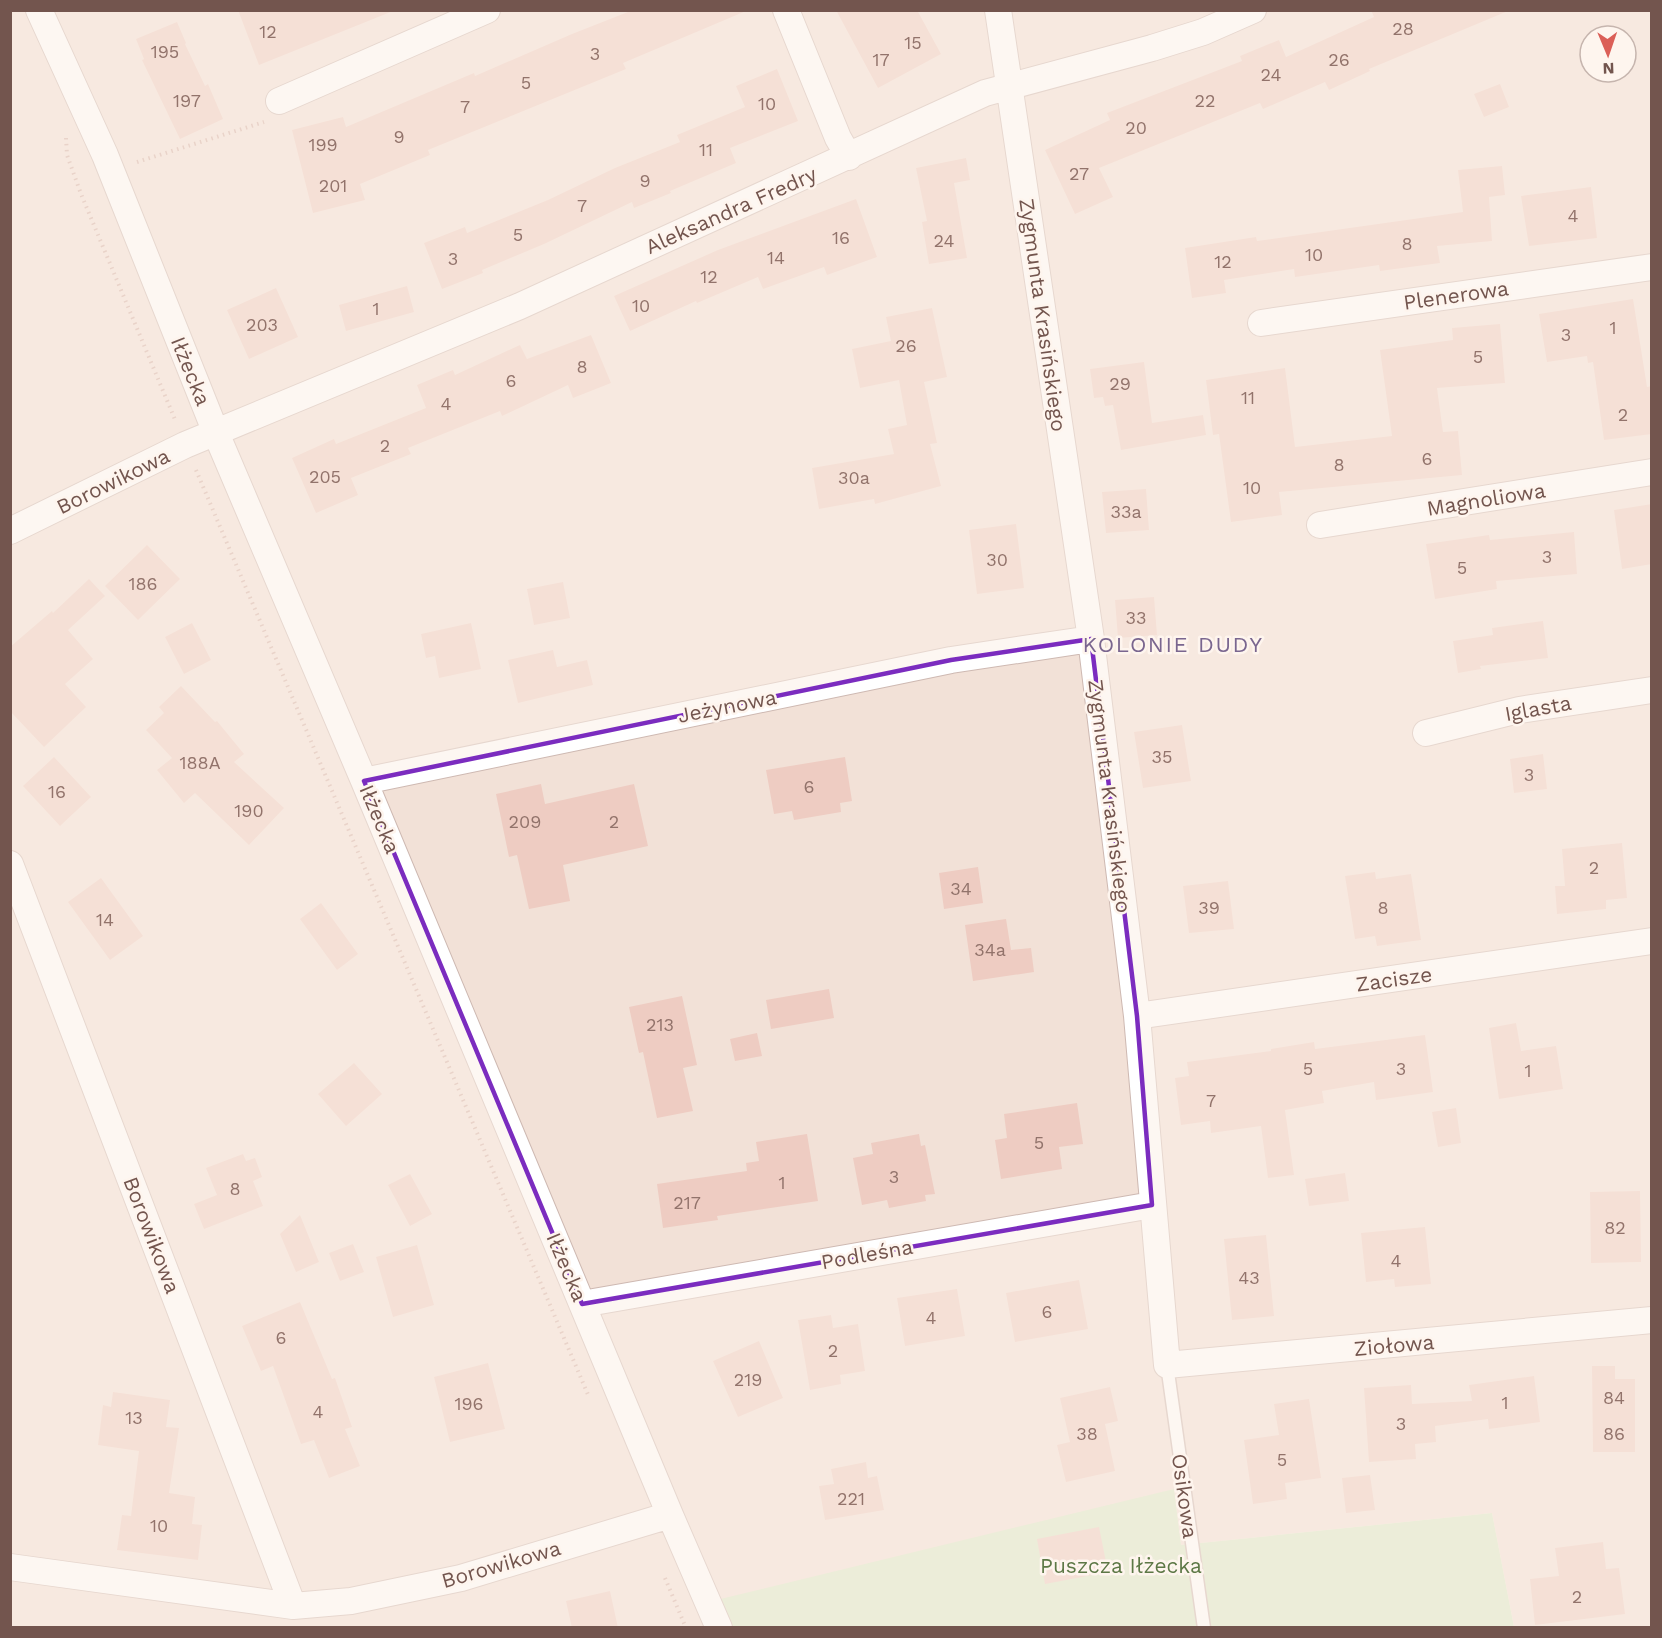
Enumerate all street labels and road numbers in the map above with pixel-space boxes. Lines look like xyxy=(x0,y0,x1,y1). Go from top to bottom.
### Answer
street label: Aleksandra Fredry xyxy=(641,161,821,259)
street label: Zygmunta Krasińskiego xyxy=(1014,197,1072,433)
street label: Plenerowa xyxy=(1402,275,1510,315)
street label: Iłżecka xyxy=(166,333,216,409)
street label: Borowikowa xyxy=(52,443,174,519)
street label: Magnoliowa xyxy=(1425,477,1547,521)
street label: Zygmunta Krasińskiego xyxy=(1083,678,1137,914)
street label: Jeżynowa xyxy=(675,684,779,728)
street label: Iglasta xyxy=(1503,690,1573,726)
street label: Iłżecka xyxy=(354,781,406,857)
street label: Zacisze xyxy=(1354,961,1434,997)
street label: Borowikowa xyxy=(118,1173,186,1297)
street label: Iłżecka xyxy=(541,1229,593,1305)
street label: Podleśna xyxy=(819,1234,915,1274)
street label: Ziołowa xyxy=(1353,1329,1435,1361)
street label: Osikowa xyxy=(1167,1452,1203,1540)
street label: Borowikowa xyxy=(438,1535,564,1593)

